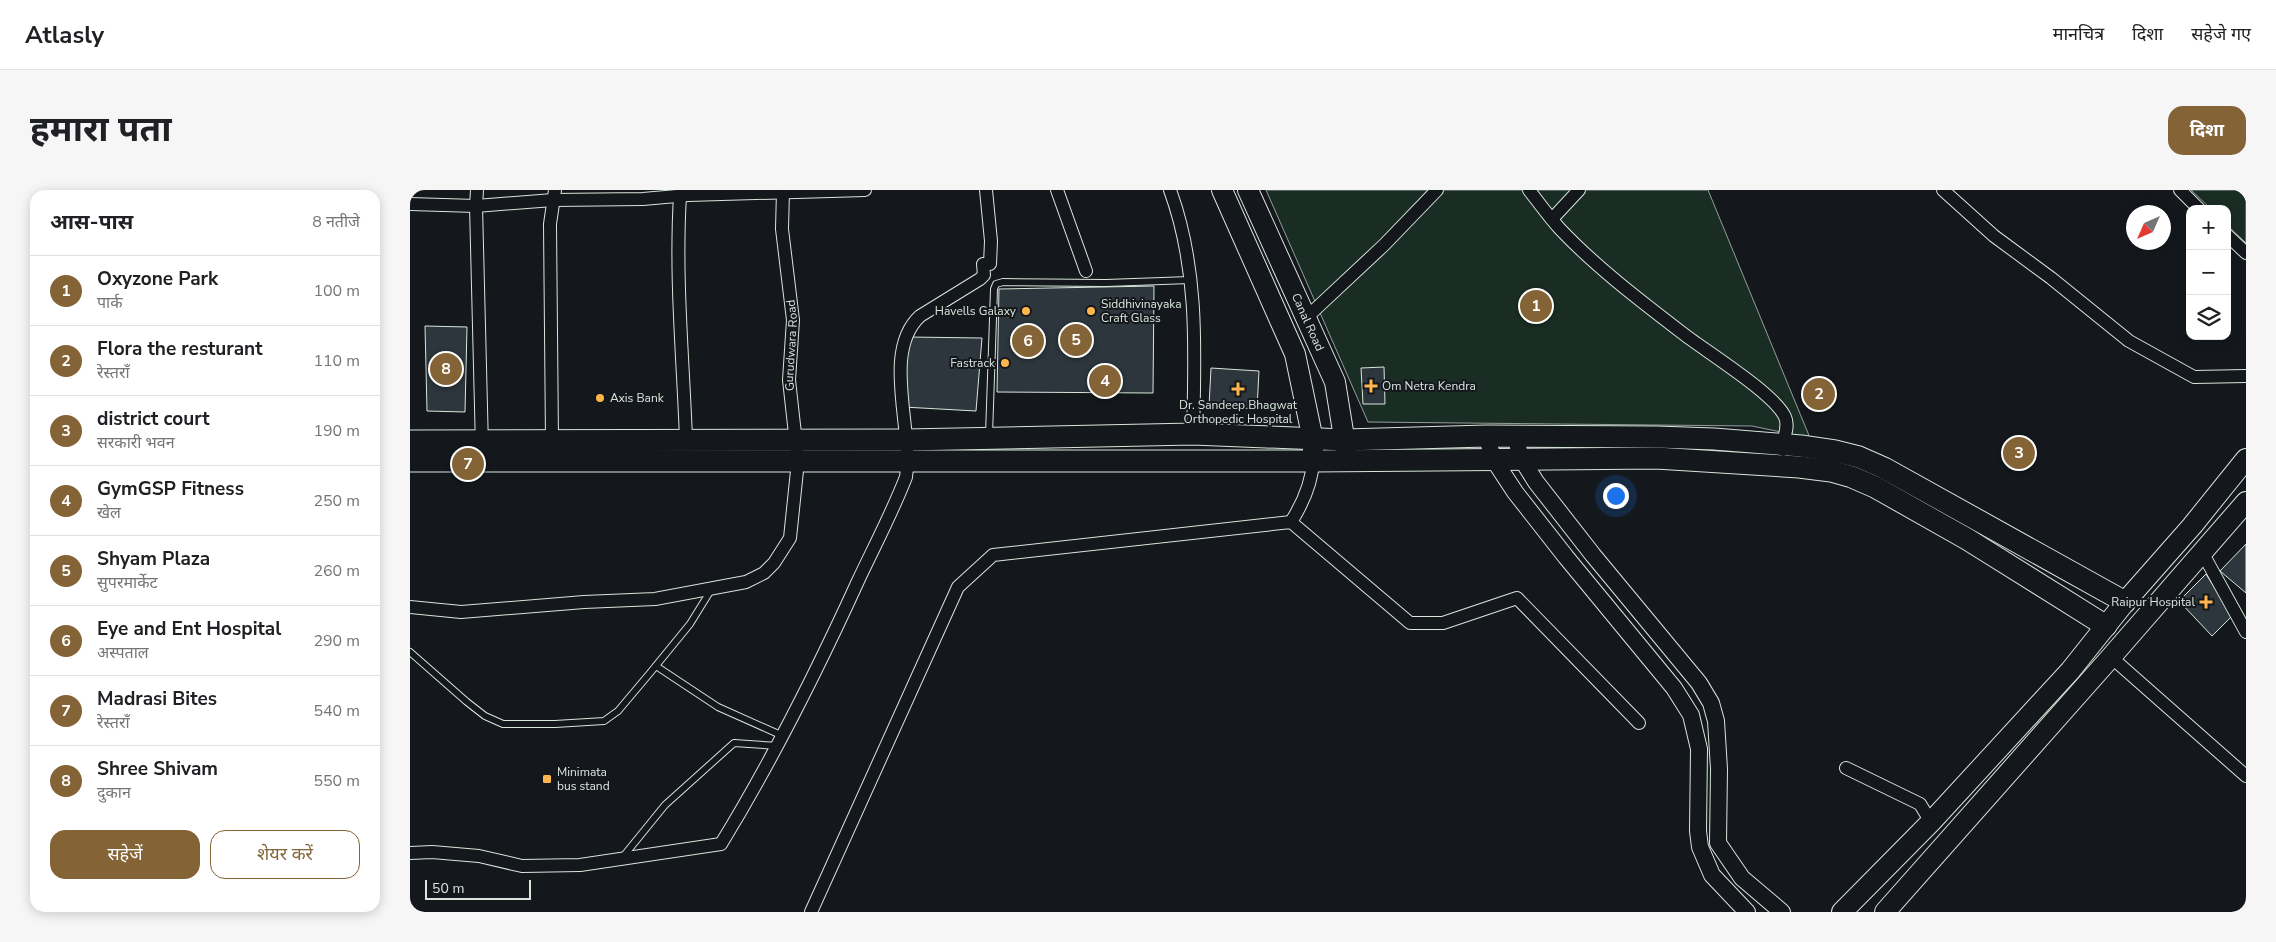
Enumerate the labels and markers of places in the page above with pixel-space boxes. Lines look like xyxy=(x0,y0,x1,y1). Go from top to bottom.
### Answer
pin: 1 xyxy=(1520,287,1552,325)
place label: Siddhivinayaka Craft Glass xyxy=(1101,296,1182,326)
place label: Havells Galaxy xyxy=(935,303,1017,319)
marker: Havells Galaxy xyxy=(1020,305,1032,317)
marker: Siddhivinayaka Craft Glass xyxy=(1085,305,1097,317)
pin: 5 xyxy=(1060,321,1092,359)
pin: 6 xyxy=(1012,322,1044,360)
pin: 8 xyxy=(430,350,462,388)
place label: Fastrack xyxy=(950,355,996,371)
marker: Fastrack xyxy=(999,357,1011,369)
pin: 4 xyxy=(1089,362,1121,400)
pin: 2 xyxy=(1803,375,1835,413)
place label: Om Netra Kendra xyxy=(1382,378,1476,394)
marker: Om Netra Kendra xyxy=(1364,379,1378,393)
marker: Dr. Sandeep Bhagwat Orthopedic Hospital xyxy=(1231,382,1245,396)
place label: Axis Bank xyxy=(610,390,665,406)
marker: Axis Bank xyxy=(594,392,606,404)
place label: Dr. Sandeep Bhagwat Orthopedic Hospital xyxy=(1179,397,1298,427)
pin: 3 xyxy=(2003,434,2035,472)
pin: 7 xyxy=(452,445,484,483)
place label: Raipur Hospital xyxy=(2111,594,2195,610)
marker: Raipur Hospital xyxy=(2199,595,2213,609)
place label: Minimata bus stand xyxy=(557,764,610,794)
marker: Minimata bus stand xyxy=(541,773,553,785)

